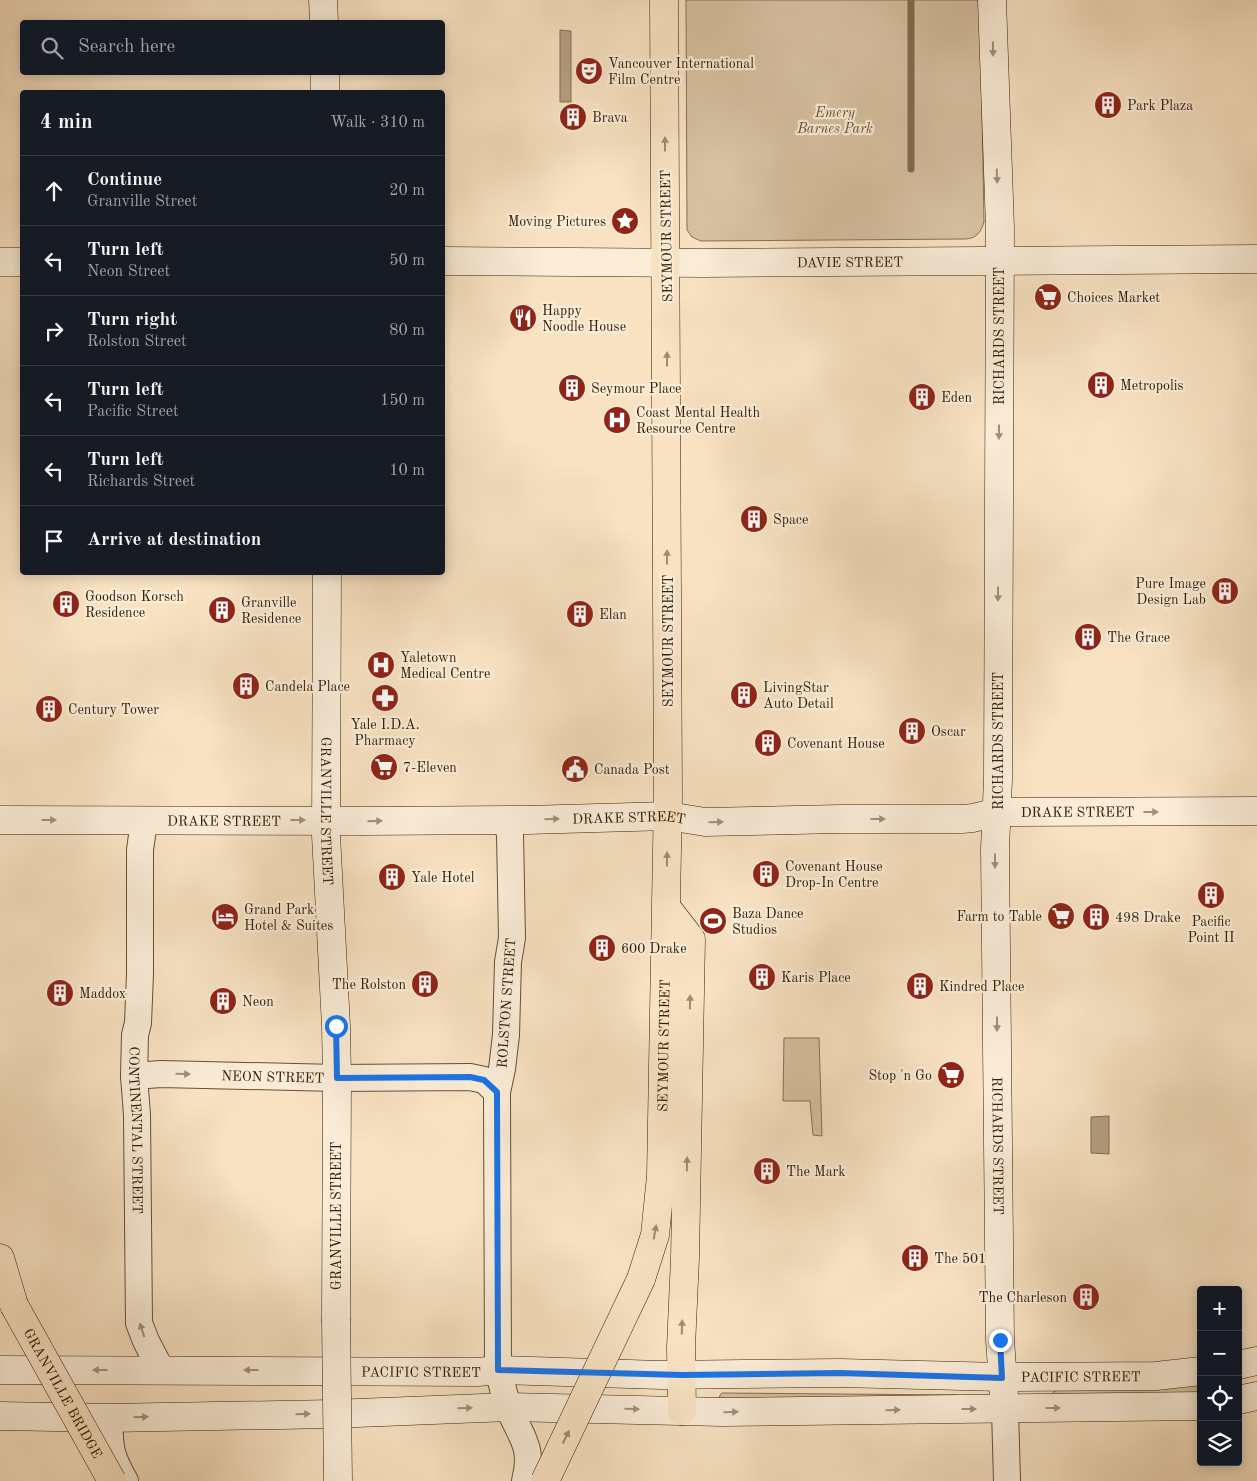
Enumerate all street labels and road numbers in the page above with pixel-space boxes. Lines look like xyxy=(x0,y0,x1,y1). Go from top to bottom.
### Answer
street label: SEYMOUR STREET xyxy=(659,170,675,302)
street label: DAVIE STREET xyxy=(797,256,903,270)
street label: RICHARDS STREET xyxy=(993,267,1007,405)
street label: SEYMOUR STREET xyxy=(662,575,676,707)
street label: RICHARDS STREET xyxy=(992,672,1006,810)
street label: GRANVILLE STREET xyxy=(318,737,335,886)
street label: DRAKE STREET xyxy=(1021,805,1135,820)
street label: DRAKE STREET xyxy=(572,810,687,827)
street label: DRAKE STREET xyxy=(167,814,281,829)
street label: ROLSTON STREET xyxy=(495,938,519,1069)
street label: SEYMOUR STREET xyxy=(656,979,673,1112)
street label: CONTINENTAL STREET xyxy=(126,1046,144,1214)
street label: NEON STREET xyxy=(221,1069,325,1086)
street label: RICHARDS STREET xyxy=(989,1077,1005,1215)
street label: GRANVILLE STREET xyxy=(330,1142,344,1290)
street label: GRANVILLE BRIDGE xyxy=(21,1326,104,1461)
street label: PACIFIC STREET xyxy=(361,1366,481,1380)
street label: PACIFIC STREET xyxy=(1021,1370,1141,1385)

